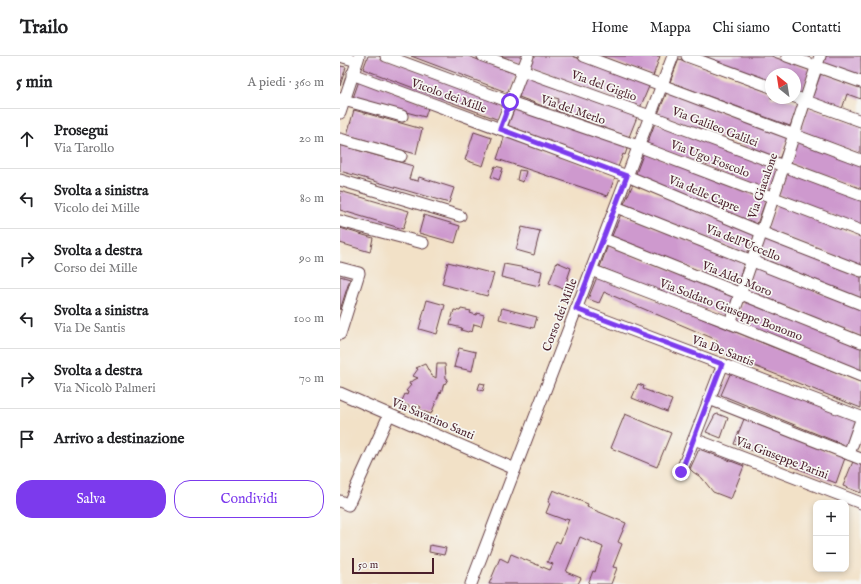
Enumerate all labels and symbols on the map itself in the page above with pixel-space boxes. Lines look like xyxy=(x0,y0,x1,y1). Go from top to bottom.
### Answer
street label: Via del Giglio xyxy=(568,67,639,105)
north arrow xyxy=(765,68,801,104)
street label: Vicolo dei Mille xyxy=(408,75,489,117)
street label: Via del Merlo xyxy=(538,92,608,128)
route start xyxy=(501,93,519,111)
street label: Via Galileo Galilei xyxy=(669,103,760,150)
street label: Via Ugo Foscolo xyxy=(667,137,752,181)
street label: Via Giacalone xyxy=(744,151,781,222)
street label: Via delle Capre xyxy=(665,172,742,217)
street label: Via dell'Uccello xyxy=(703,221,783,265)
street label: Via Aldo Moro xyxy=(699,258,775,300)
street label: Via Soldato Giuseppe Bonomo xyxy=(656,275,805,345)
street label: Corso dei Mille xyxy=(539,276,581,354)
street label: Via De Santis xyxy=(689,332,756,370)
street label: Via Savarino Santi xyxy=(388,394,477,443)
street label: Via Giuseppe Parini xyxy=(732,433,830,483)
route end xyxy=(672,463,690,481)
scale bar xyxy=(352,556,434,575)

